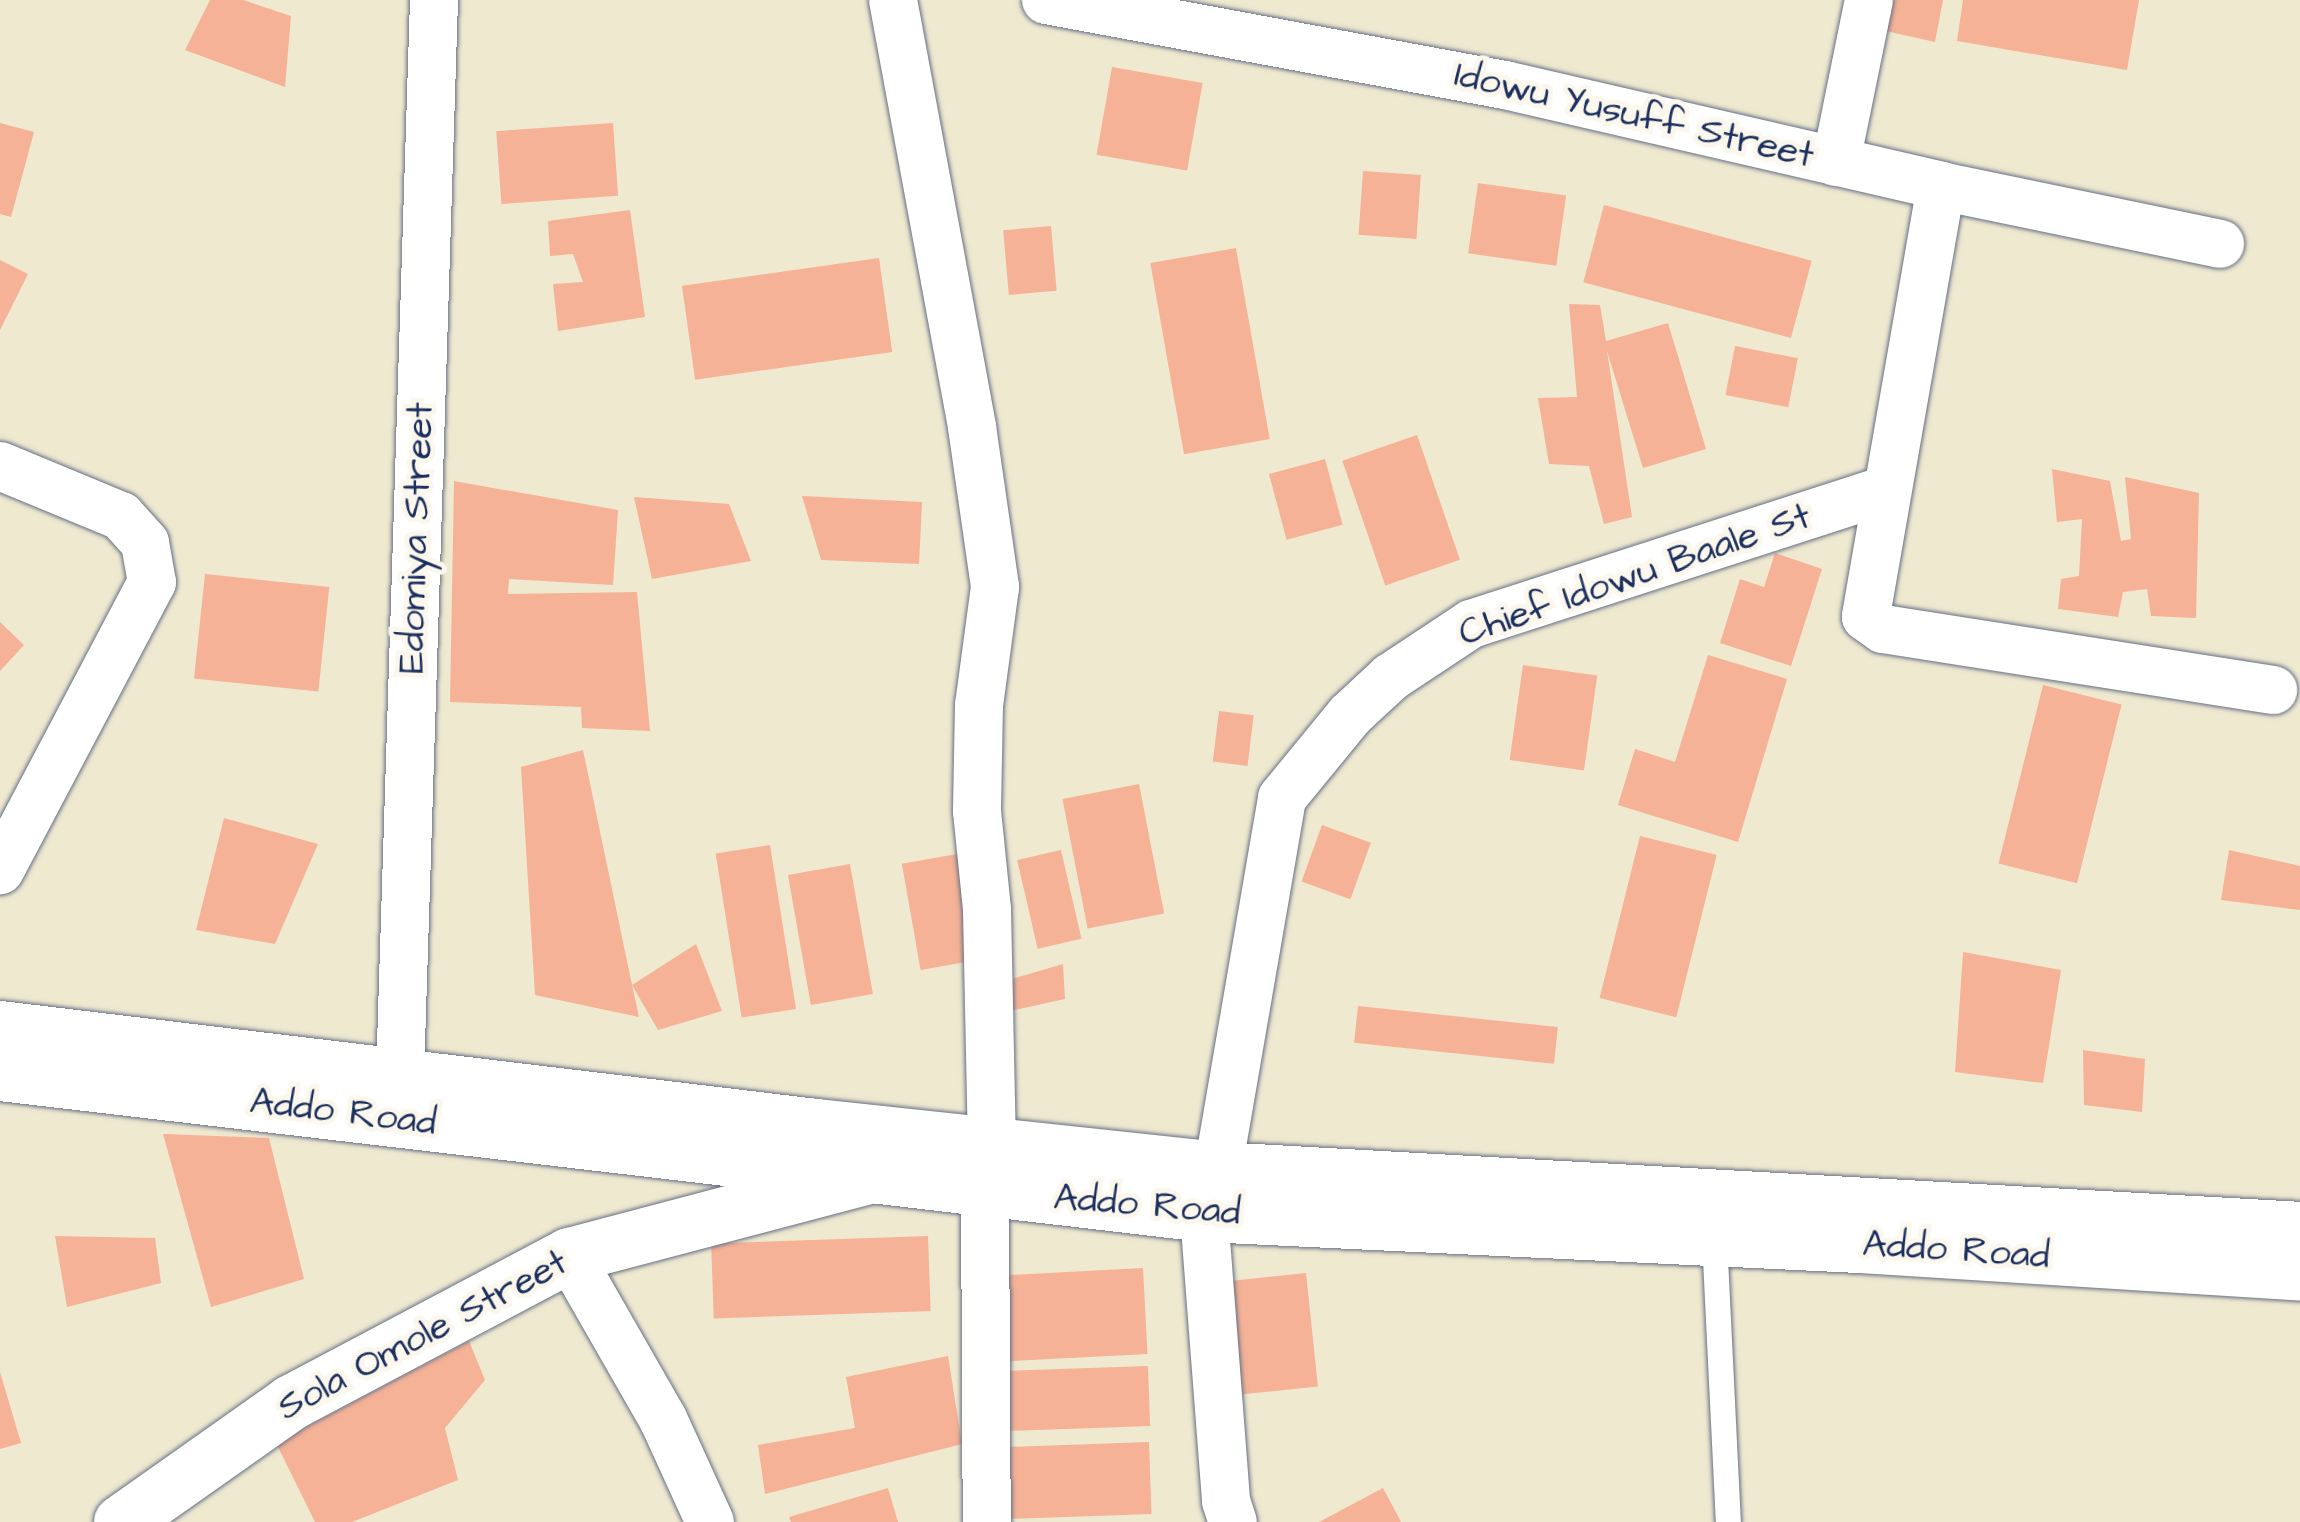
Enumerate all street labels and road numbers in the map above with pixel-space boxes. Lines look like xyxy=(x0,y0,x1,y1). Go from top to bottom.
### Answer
street label: Idowu Yusuff Street xyxy=(1450,52,1818,180)
street label: Edomiya Street xyxy=(389,402,445,674)
street label: Chief Idowu Baale St xyxy=(1453,494,1817,658)
street label: Addo Road xyxy=(247,1079,439,1147)
street label: Addo Road xyxy=(1052,1175,1242,1237)
street label: Addo Road xyxy=(1861,1222,2051,1280)
street label: Sola Omole Street xyxy=(270,1240,576,1432)

